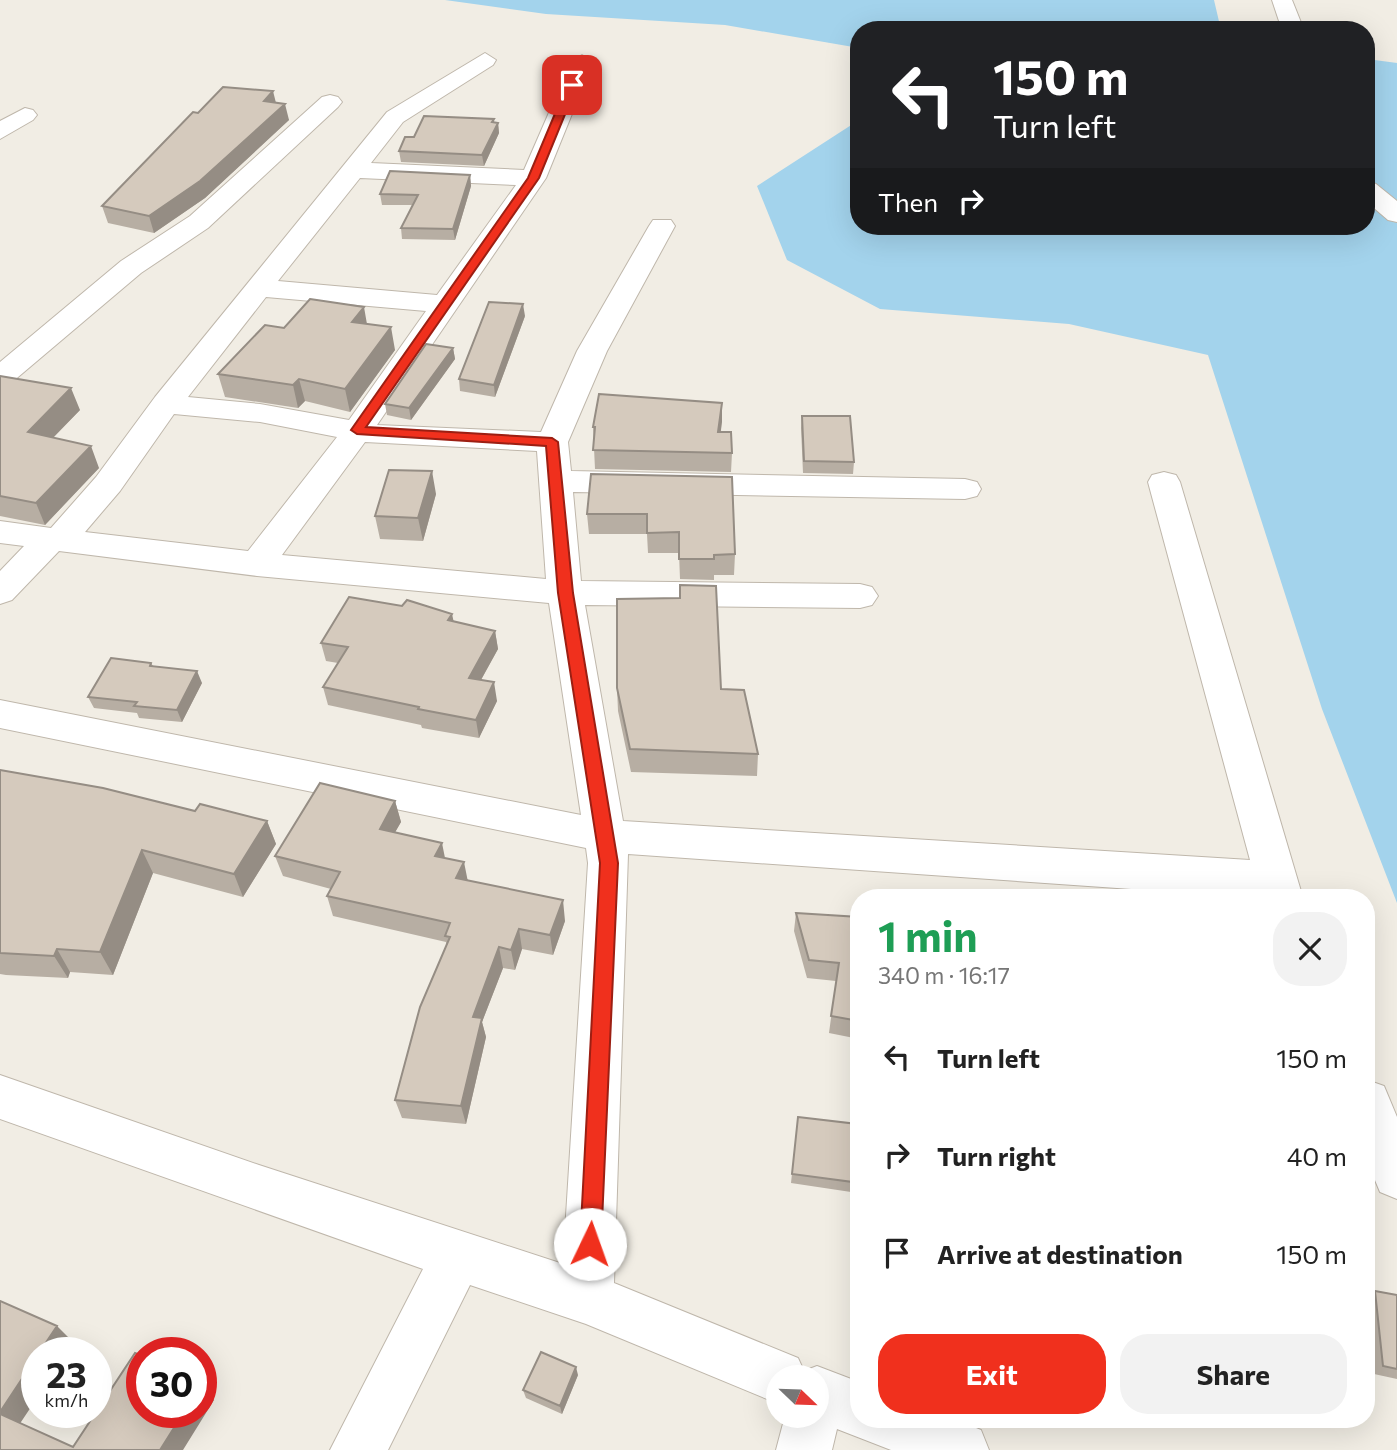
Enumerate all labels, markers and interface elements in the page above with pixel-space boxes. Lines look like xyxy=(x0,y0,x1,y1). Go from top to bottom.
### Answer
text: 150 m xyxy=(993,45,1128,105)
icon: left xyxy=(878,49,969,140)
pin xyxy=(542,55,602,115)
icon: arrive xyxy=(553,66,591,104)
text: Turn left xyxy=(993,105,1117,145)
icon: right xyxy=(952,182,990,220)
text: Then xyxy=(878,186,938,217)
text: 1 min xyxy=(878,909,978,961)
button: close xyxy=(1273,912,1347,986)
text: 340 m · 16:17 xyxy=(878,961,1010,989)
icon: left xyxy=(878,1038,916,1076)
text: Turn left xyxy=(937,1042,1040,1073)
text: 150 m xyxy=(1276,1042,1347,1073)
icon: right xyxy=(878,1136,916,1174)
text: Turn right xyxy=(937,1140,1056,1171)
text: 40 m xyxy=(1287,1140,1347,1171)
position arrow xyxy=(553,1207,627,1281)
icon: arrive xyxy=(878,1234,916,1272)
text: Arrive at destination xyxy=(937,1238,1183,1269)
text: 150 m xyxy=(1276,1238,1347,1269)
button: Exit xyxy=(878,1334,1106,1414)
button: Share xyxy=(1120,1334,1347,1414)
speed limit sign: 30 xyxy=(126,1337,217,1428)
text: 23 xyxy=(46,1352,87,1395)
north arrow xyxy=(766,1365,830,1428)
map controls xyxy=(766,1365,829,1428)
text: km/h xyxy=(45,1389,88,1411)

